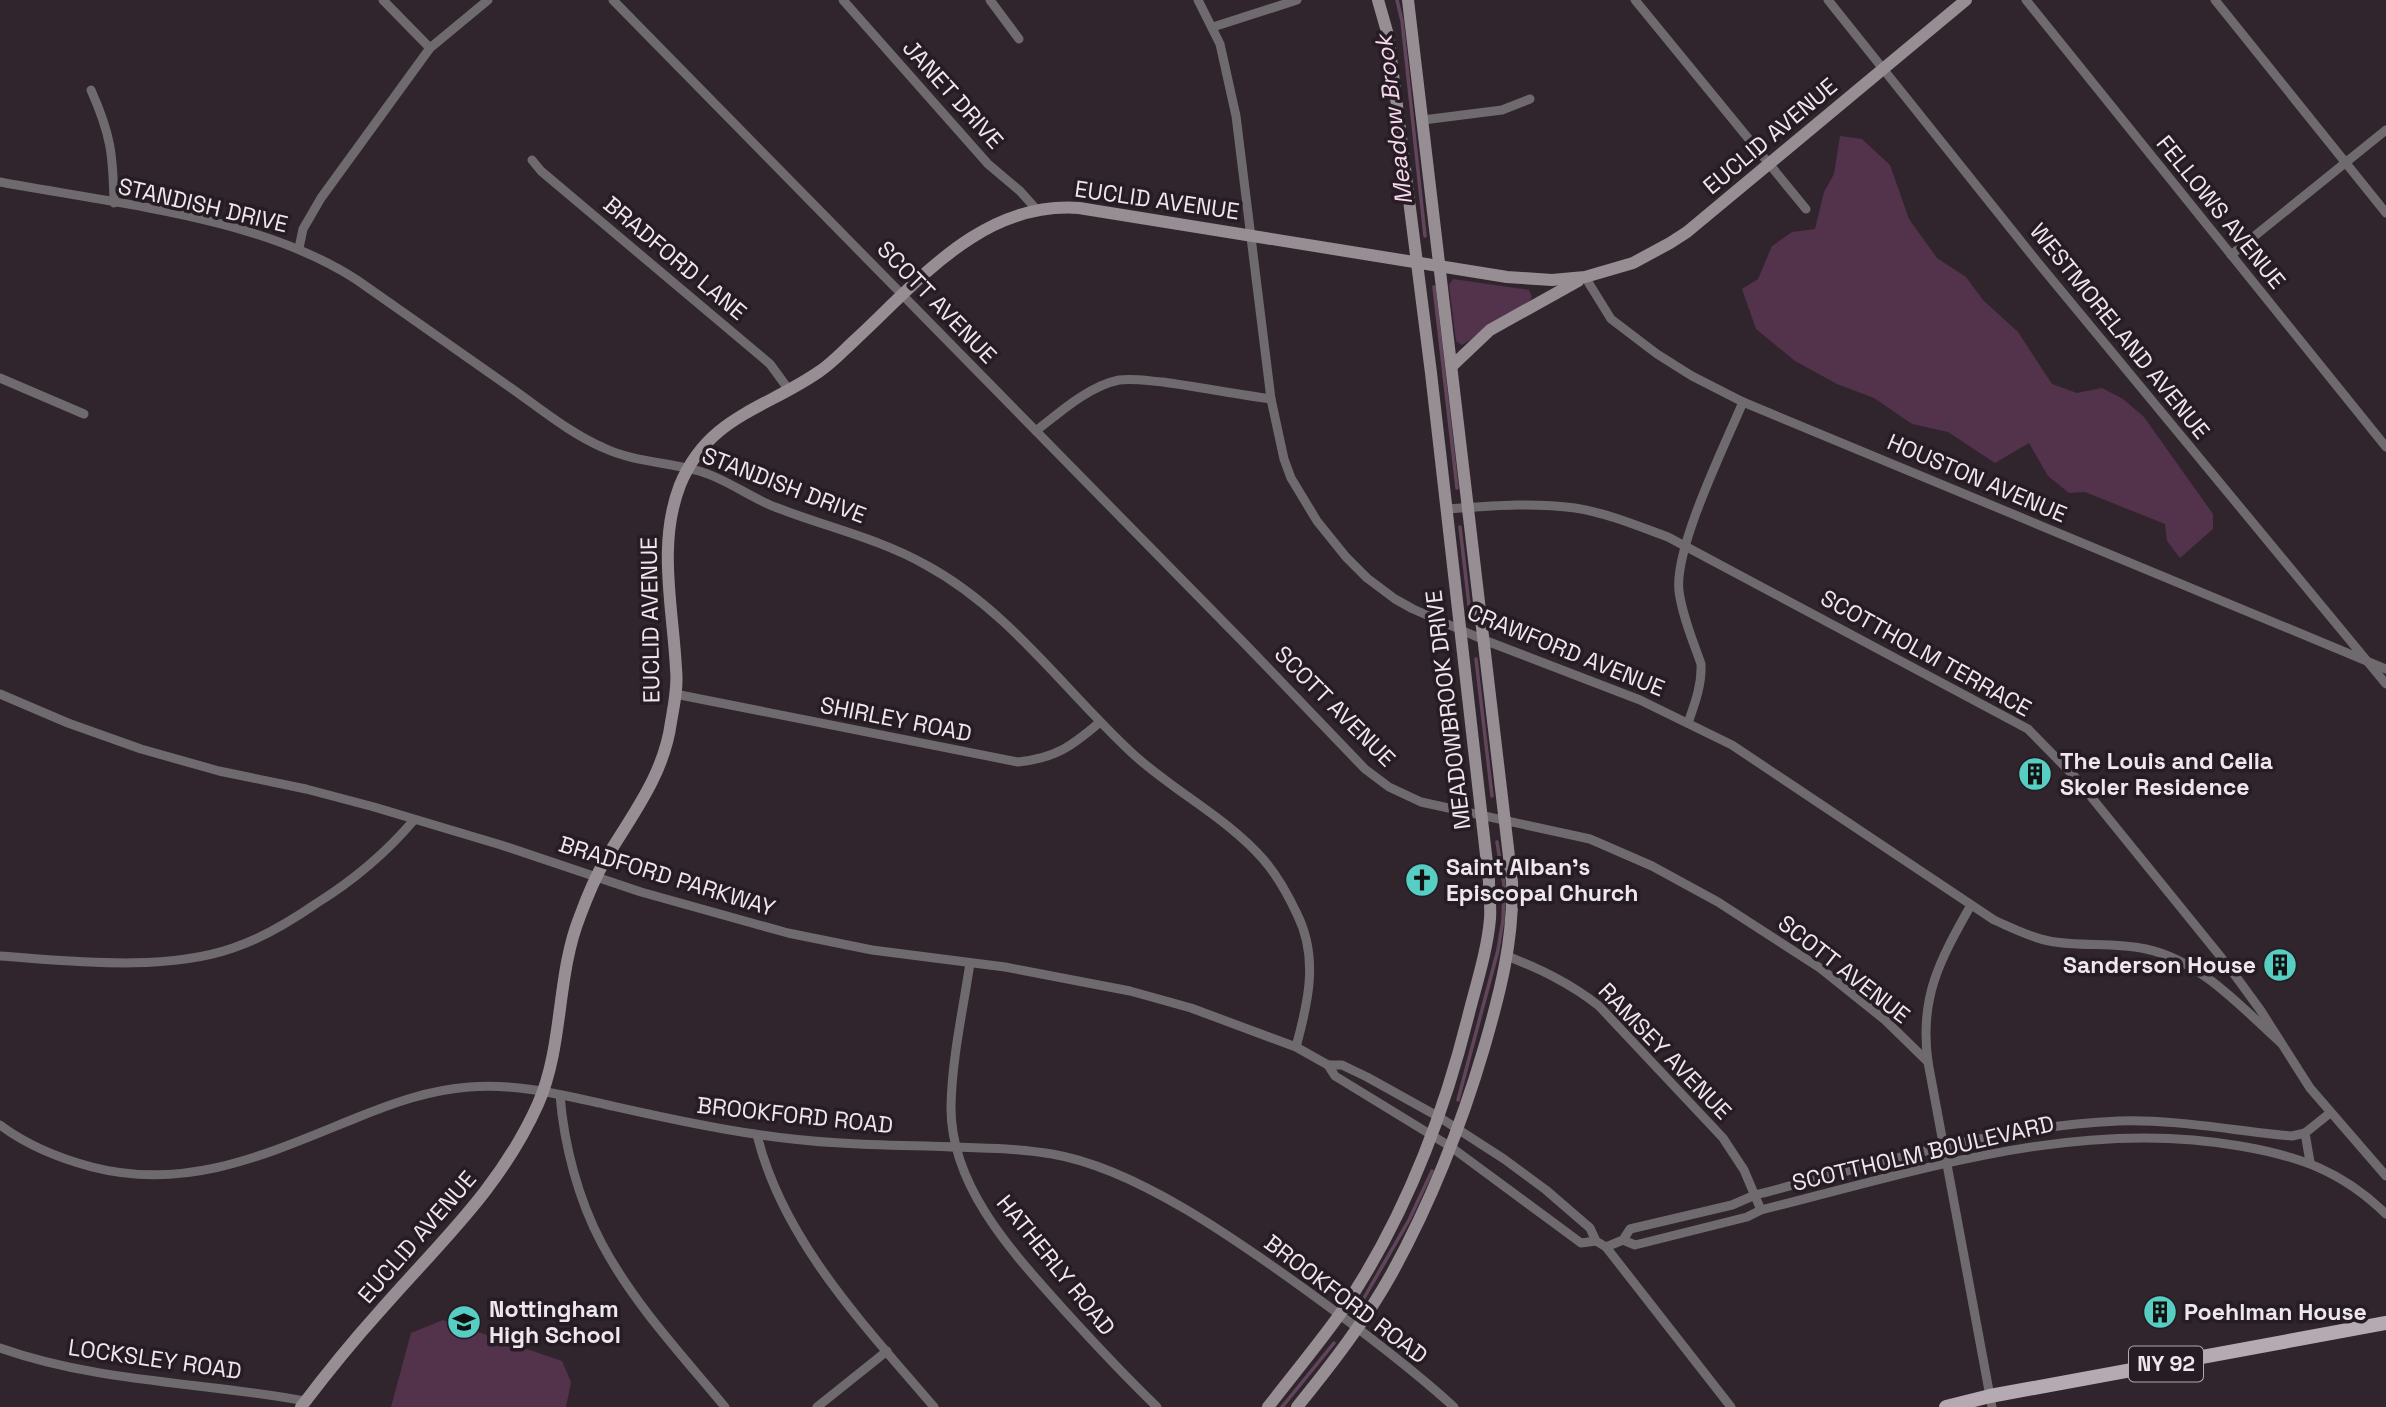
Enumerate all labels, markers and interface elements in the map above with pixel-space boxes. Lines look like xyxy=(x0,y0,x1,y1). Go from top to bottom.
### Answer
water label: Meadow Brook xyxy=(1367,30,1419,207)
street label: JANET DRIVE xyxy=(896,33,1010,155)
street label: EUCLID AVENUE xyxy=(1697,71,1843,201)
street label: FELLOWS AVENUE xyxy=(2150,129,2292,295)
street label: STANDISH DRIVE xyxy=(115,171,291,239)
street label: EUCLID AVENUE xyxy=(1073,174,1241,226)
street label: BRADFORD LANE xyxy=(597,189,753,327)
street label: WESTMORELAND AVENUE xyxy=(2023,217,2217,445)
street label: SCOTT AVENUE xyxy=(871,234,1003,370)
street label: HOUSTON AVENUE xyxy=(1883,427,2071,529)
street label: STANDISH DRIVE xyxy=(698,440,870,530)
street label: EUCLID AVENUE xyxy=(634,537,666,703)
street label: SCOTTHOLM TERRACE xyxy=(1815,583,2037,723)
street label: MEADOWBROOK DRIVE xyxy=(1418,589,1478,831)
street label: CRAWFORD AVENUE xyxy=(1463,597,1669,703)
street label: SCOTT AVENUE xyxy=(1268,639,1402,773)
street label: SHIRLEY ROAD xyxy=(818,690,974,748)
place label: The Louis and Celia Skoler Residence xyxy=(2060,746,2273,802)
building icon: The Louis and Celia Skoler Residence xyxy=(2016,755,2054,793)
street label: BRADFORD PARKWAY xyxy=(555,829,779,923)
place label: Saint Alban's Episcopal Church xyxy=(1446,852,1638,908)
church icon: Saint Alban's Episcopal Church xyxy=(1403,861,1441,899)
street label: SCOTT AVENUE xyxy=(1772,908,1916,1030)
building icon: Sanderson House xyxy=(2261,946,2299,984)
place label: Sanderson House xyxy=(2063,950,2256,980)
street label: RAMSEY AVENUE xyxy=(1592,976,1738,1126)
street label: BROOKFORD ROAD xyxy=(695,1090,895,1140)
street label: SCOTTHOLM BOULEVARD xyxy=(1789,1108,2057,1198)
street label: EUCLID AVENUE xyxy=(351,1164,483,1310)
street label: HATHERLY ROAD xyxy=(990,1188,1122,1342)
street label: BROOKFORD ROAD xyxy=(1258,1228,1434,1370)
building icon: Poehlman House xyxy=(2141,1293,2179,1331)
place label: Nottingham High School xyxy=(489,1294,621,1350)
place label: Poehlman House xyxy=(2184,1297,2367,1327)
school or university icon: Nottingham High School xyxy=(445,1303,483,1341)
street label: LOCKSLEY ROAD xyxy=(66,1332,244,1386)
road number: NY 92 xyxy=(2129,1346,2203,1382)

